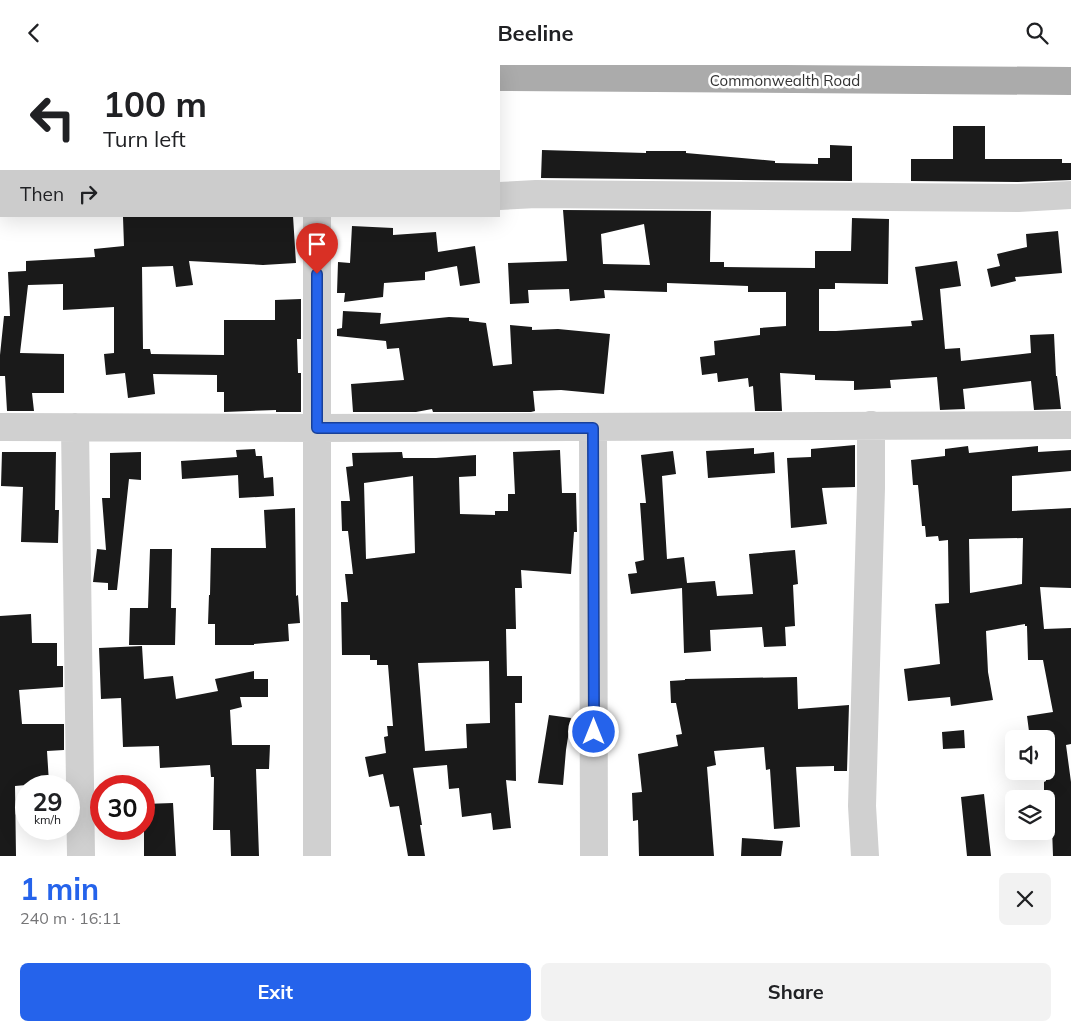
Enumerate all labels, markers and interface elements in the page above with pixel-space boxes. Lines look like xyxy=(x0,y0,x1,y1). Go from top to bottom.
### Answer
icon: back xyxy=(20,19,48,47)
text: Beeline xyxy=(497,19,574,47)
icon: search xyxy=(1023,19,1051,47)
street label: Commonwealth Road xyxy=(710,71,860,90)
text: 100 m xyxy=(103,82,207,126)
icon: left xyxy=(20,85,85,150)
text: Turn left xyxy=(103,125,186,153)
icon: right xyxy=(74,180,102,208)
text: Then xyxy=(20,182,64,206)
pin xyxy=(296,223,338,274)
icon: arrive xyxy=(303,230,331,258)
position arrow xyxy=(567,705,619,757)
map controls xyxy=(1005,730,1055,840)
button: sound xyxy=(1005,730,1055,780)
speed limit sign: 30 xyxy=(90,775,155,840)
text: 29 xyxy=(32,786,63,817)
button: layers xyxy=(1005,790,1055,840)
text: km/h xyxy=(34,812,61,827)
text: 1 min xyxy=(20,870,99,908)
button: close xyxy=(999,873,1051,925)
text: 240 m · 16:11 xyxy=(20,908,121,928)
button: Exit xyxy=(20,963,531,1021)
button: Share xyxy=(541,963,1051,1021)

